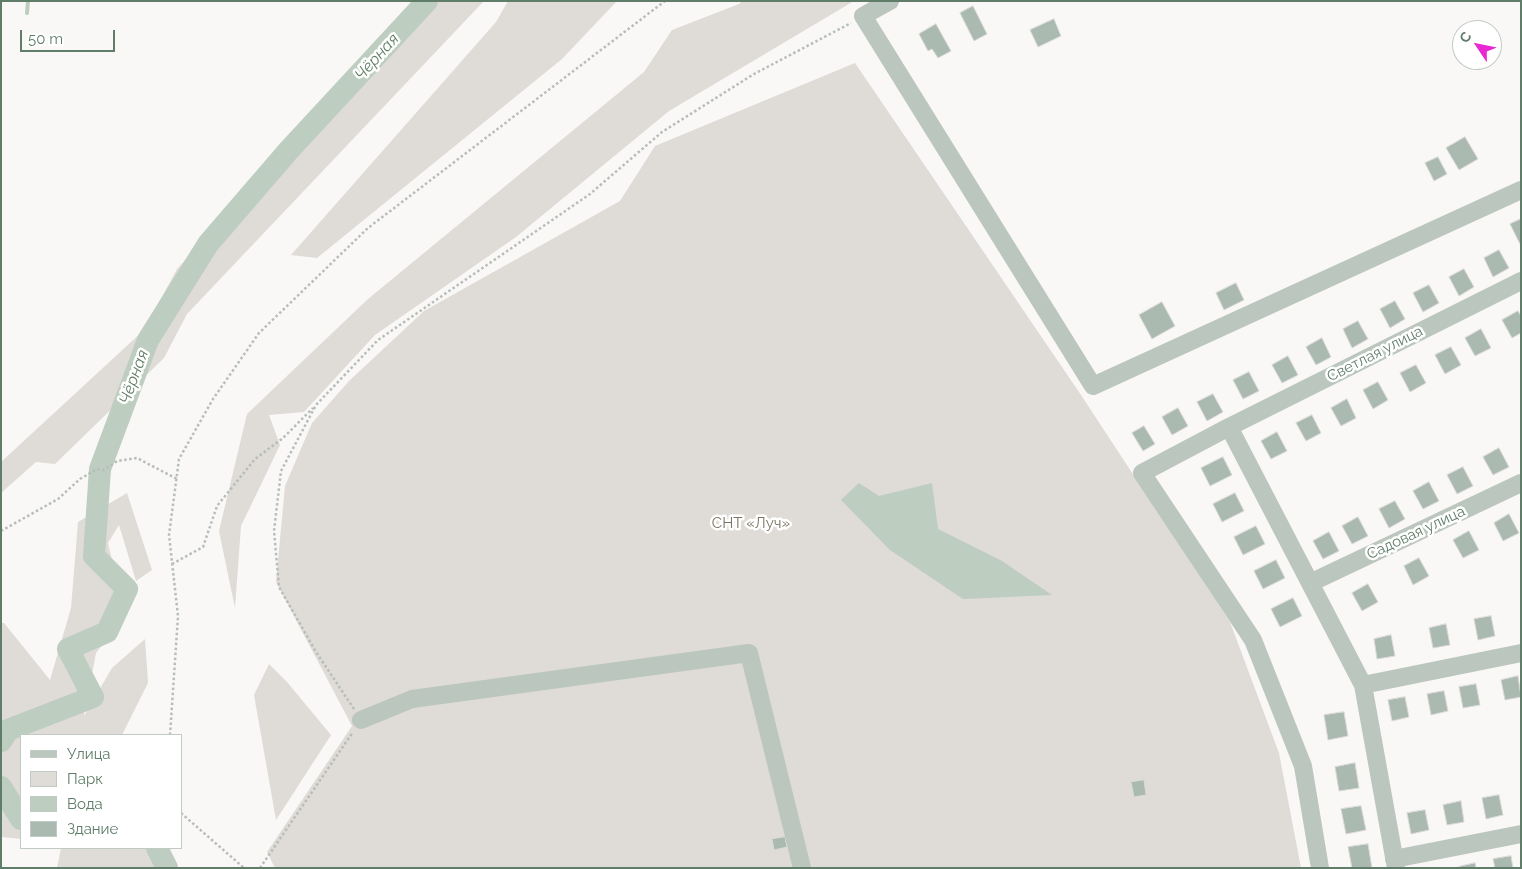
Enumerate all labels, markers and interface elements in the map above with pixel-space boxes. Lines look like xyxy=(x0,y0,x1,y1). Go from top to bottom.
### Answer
scale bar xyxy=(22,20,118,52)
north arrow xyxy=(1452,20,1502,70)
text: С xyxy=(1456,29,1475,46)
text: 50 m xyxy=(28,30,63,48)
water label: Чёрная xyxy=(351,30,403,84)
street label: Светлая улица xyxy=(1324,322,1426,386)
water label: Чёрная xyxy=(115,347,153,407)
street label: Садовая улица xyxy=(1364,502,1468,564)
park label: СНТ «Луч» xyxy=(712,514,790,532)
legend xyxy=(20,734,182,849)
text: Улица xyxy=(67,745,111,763)
text: Парк xyxy=(67,770,103,788)
text: Вода xyxy=(67,795,103,813)
text: Здание xyxy=(67,820,118,838)

